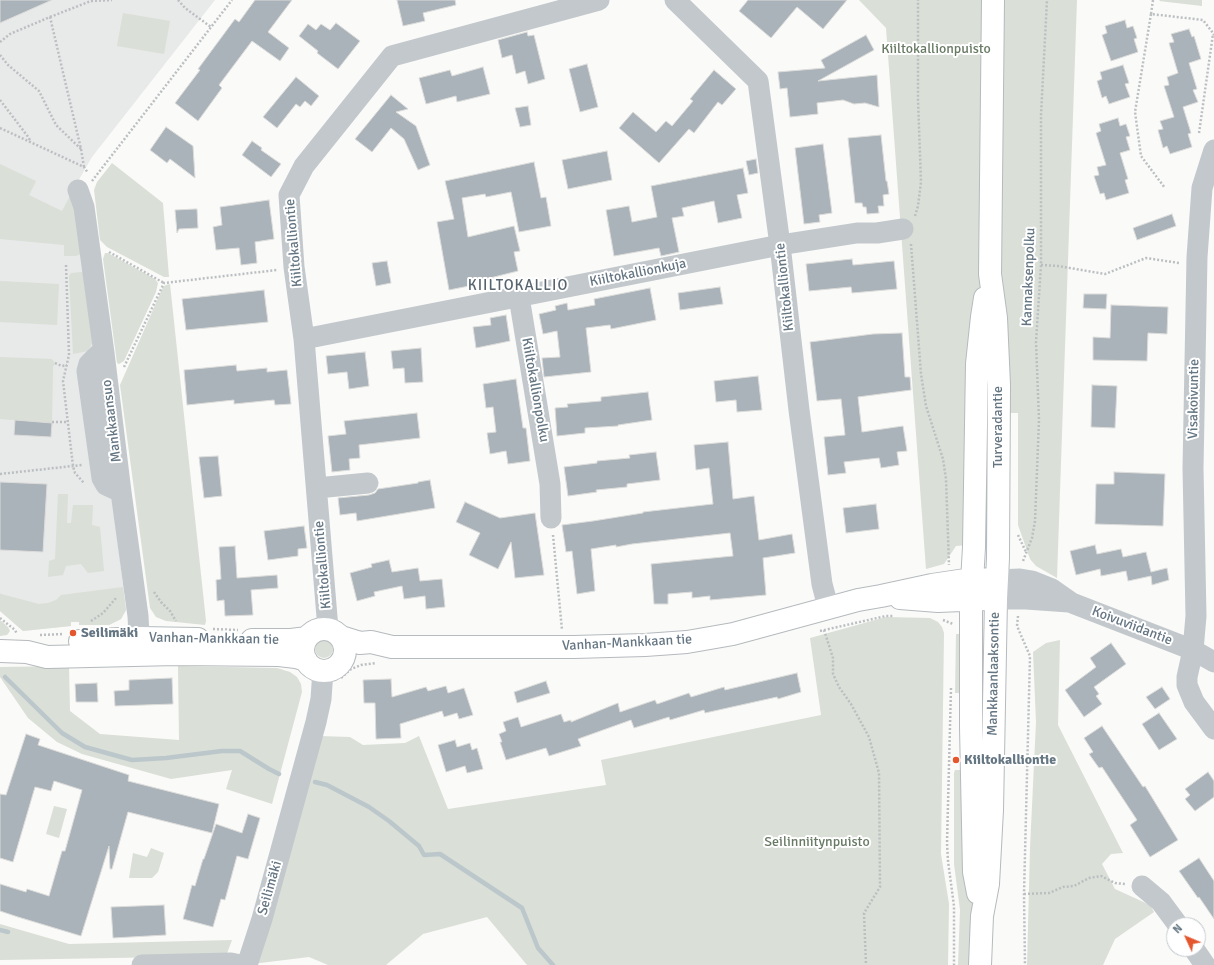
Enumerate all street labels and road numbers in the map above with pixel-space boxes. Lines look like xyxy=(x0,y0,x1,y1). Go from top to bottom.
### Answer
street label: Kiiltokalliontie xyxy=(282,198,306,288)
street label: Kannaksenpolku xyxy=(1019,227,1039,327)
street label: Kiiltokalliontie xyxy=(772,242,798,332)
street label: Kiiltokallionkuja xyxy=(588,255,688,291)
street label: Kiiltokallionpolku xyxy=(518,336,552,444)
street label: Visakoivuntie xyxy=(1185,359,1203,439)
street label: Mankkaansuo xyxy=(99,379,125,463)
street label: Turveradantie xyxy=(990,386,1006,468)
street label: Kiiltokalliontie xyxy=(311,520,335,610)
street label: Koivuviidantie xyxy=(1089,603,1175,649)
street label: Mankkaanlaaksontie xyxy=(985,612,1003,736)
street label: Vanhan-Mankkaan tie xyxy=(149,629,279,649)
street label: Vanhan-Mankkaan tie xyxy=(562,631,692,655)
street label: Seilimäki xyxy=(254,859,286,917)

